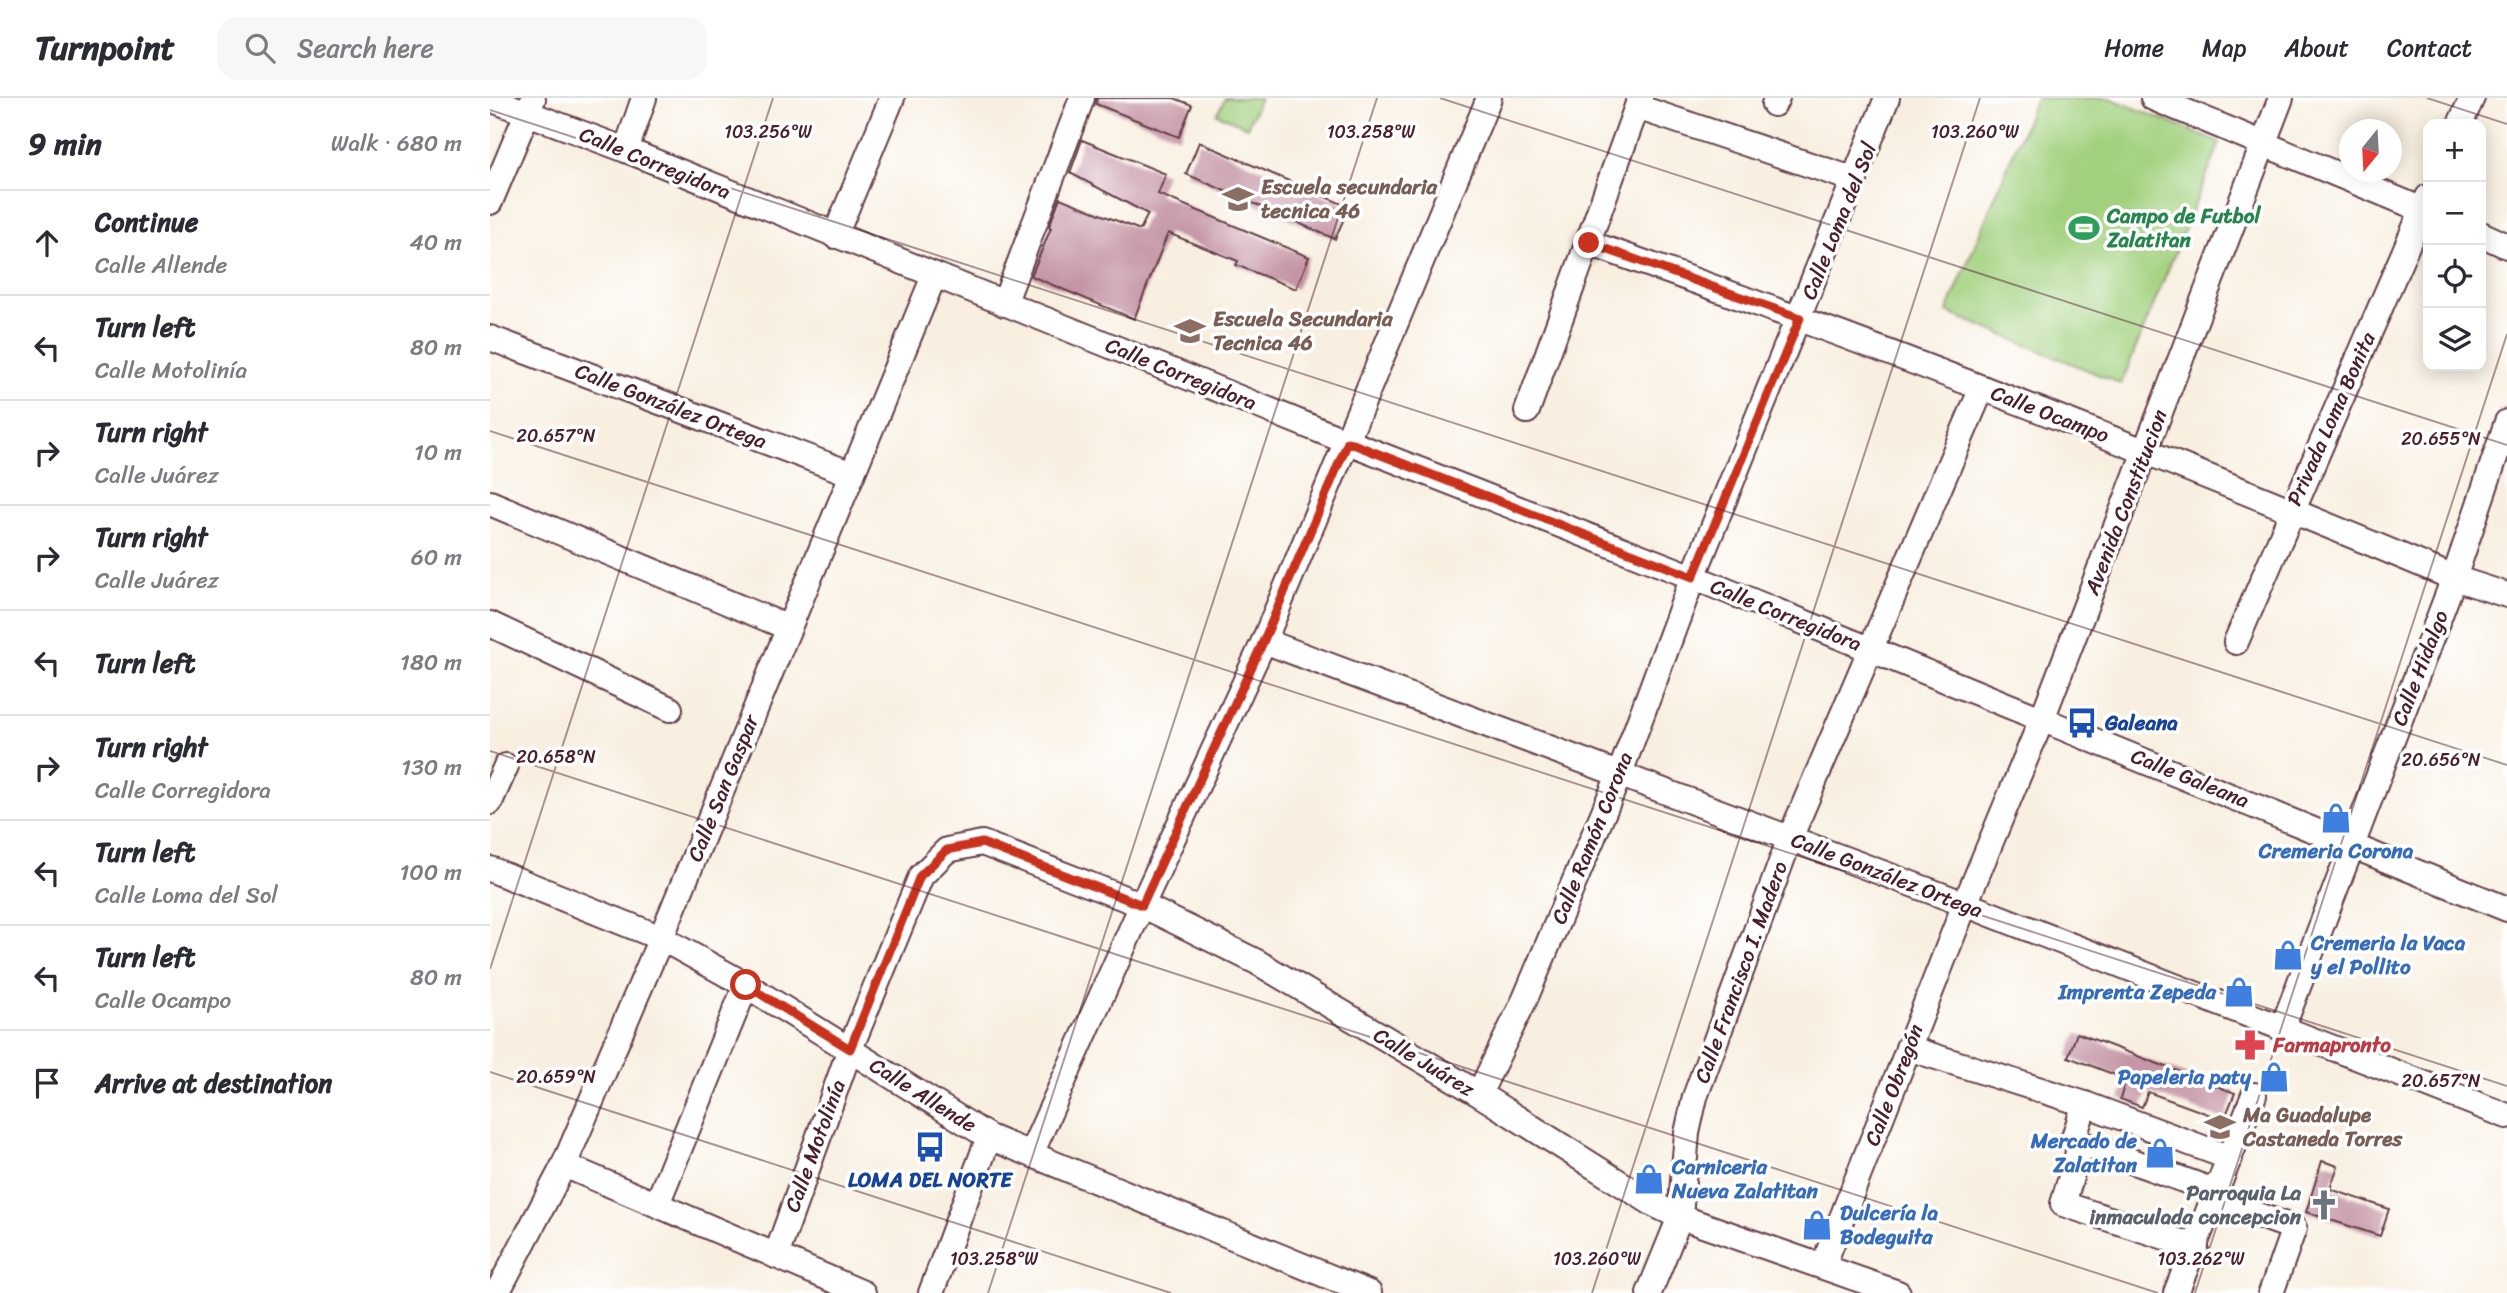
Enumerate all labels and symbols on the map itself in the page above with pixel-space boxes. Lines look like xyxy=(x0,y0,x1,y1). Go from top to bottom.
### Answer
street label: Calle Corregidora xyxy=(574,115,737,211)
text: 103.256°W xyxy=(724,116,813,148)
text: 103.258°W xyxy=(1327,116,1416,148)
text: 103.260°W xyxy=(1931,116,2020,148)
north arrow xyxy=(2339,119,2402,182)
street label: Calle Loma del Sol xyxy=(1790,136,1888,306)
place label: Escuela secundaria tecnica 46 xyxy=(1261,168,1438,230)
school or university icon: Escuela secundaria tecnica 46 xyxy=(1221,182,1255,216)
place label: Campo de Futbol Zalatitan xyxy=(2106,197,2261,259)
sports icon: Campo de Futbol Zalatitan xyxy=(2067,211,2101,245)
route end xyxy=(1573,227,1604,258)
place label: Escuela Secundaria Tecnica 46 xyxy=(1213,300,1394,362)
school or university icon: Escuela Secundaria Tecnica 46 xyxy=(1173,314,1207,348)
street label: Privada Loma Bonita xyxy=(2276,325,2387,512)
street label: Calle Corregidora xyxy=(1100,326,1263,422)
street label: Calle González Ortega xyxy=(570,352,773,460)
street label: Calle Ocampo xyxy=(1985,374,2115,454)
street label: Avenida Constitucion xyxy=(2073,404,2179,601)
text: 20.657°N xyxy=(517,420,596,452)
text: 20.655°N xyxy=(2401,423,2481,455)
street label: Calle Corregidora xyxy=(1705,567,1868,663)
street label: Calle Hidalgo xyxy=(2381,604,2460,731)
place label: Galeana xyxy=(2104,704,2178,742)
bus stop icon: Galeana xyxy=(2065,706,2099,740)
street label: Calle San Gaspar xyxy=(676,707,770,867)
street label: Calle Galeana xyxy=(2125,737,2255,819)
text: 20.658°N xyxy=(516,741,596,773)
text: 20.656°N xyxy=(2402,744,2481,776)
street label: Calle Ramón Corona xyxy=(1540,746,1644,930)
shop icon: Cremeria Corona xyxy=(2319,801,2353,835)
street label: Calle González Ortega xyxy=(1786,821,1989,929)
place label: Cremeria Corona xyxy=(2258,832,2414,870)
street label: Calle Francisco I. Madero xyxy=(1683,855,1799,1089)
place label: Cremeria la Vaca y el Pollito xyxy=(2310,924,2466,986)
shop icon: Cremeria la Vaca y el Pollito xyxy=(2271,938,2305,972)
route start xyxy=(730,969,761,1000)
place label: Imprenta Zepeda xyxy=(2057,973,2217,1011)
shop icon: Imprenta Zepeda xyxy=(2222,975,2256,1009)
street label: Calle Juárez xyxy=(1366,1017,1483,1108)
street label: Calle Obregón xyxy=(1853,1018,1935,1152)
place label: Farmapronto xyxy=(2272,1026,2391,1064)
pharmacy icon: Farmapronto xyxy=(2233,1028,2267,1062)
street label: Calle Allende xyxy=(862,1047,985,1143)
place label: Papeleria paty xyxy=(2118,1058,2252,1096)
shop icon: Papeleria paty xyxy=(2257,1060,2291,1094)
text: 20.659°N xyxy=(516,1061,596,1093)
text: 20.657°N xyxy=(2402,1065,2481,1097)
street label: Calle Motolinía xyxy=(773,1074,857,1218)
place label: Ma Guadalupe Castaneda Torres xyxy=(2242,1096,2403,1158)
school or university icon: Ma Guadalupe Castaneda Torres xyxy=(2203,1110,2237,1144)
place label: Mercado de Zalatitan xyxy=(2030,1122,2138,1184)
bus stop icon: LOMA DEL NORTE xyxy=(913,1130,947,1164)
shop icon: Mercado de Zalatitan xyxy=(2143,1136,2177,1170)
place label: Carniceria Nueva Zalatitan xyxy=(1671,1148,1818,1210)
place label: LOMA DEL NORTE xyxy=(848,1161,1014,1199)
shop icon: Carniceria Nueva Zalatitan xyxy=(1632,1162,1666,1196)
place label: Parroquia La inmaculada concepcion xyxy=(2089,1174,2302,1236)
church icon: Parroquia La inmaculada concepcion xyxy=(2307,1188,2341,1222)
place label: Dulcería la Bodeguita xyxy=(1840,1194,1938,1256)
shop icon: Dulcería la Bodeguita xyxy=(1800,1208,1834,1242)
text: 103.258°W xyxy=(950,1243,1039,1275)
text: 103.260°W xyxy=(1553,1243,1642,1275)
text: 103.262°W xyxy=(2158,1243,2246,1275)

